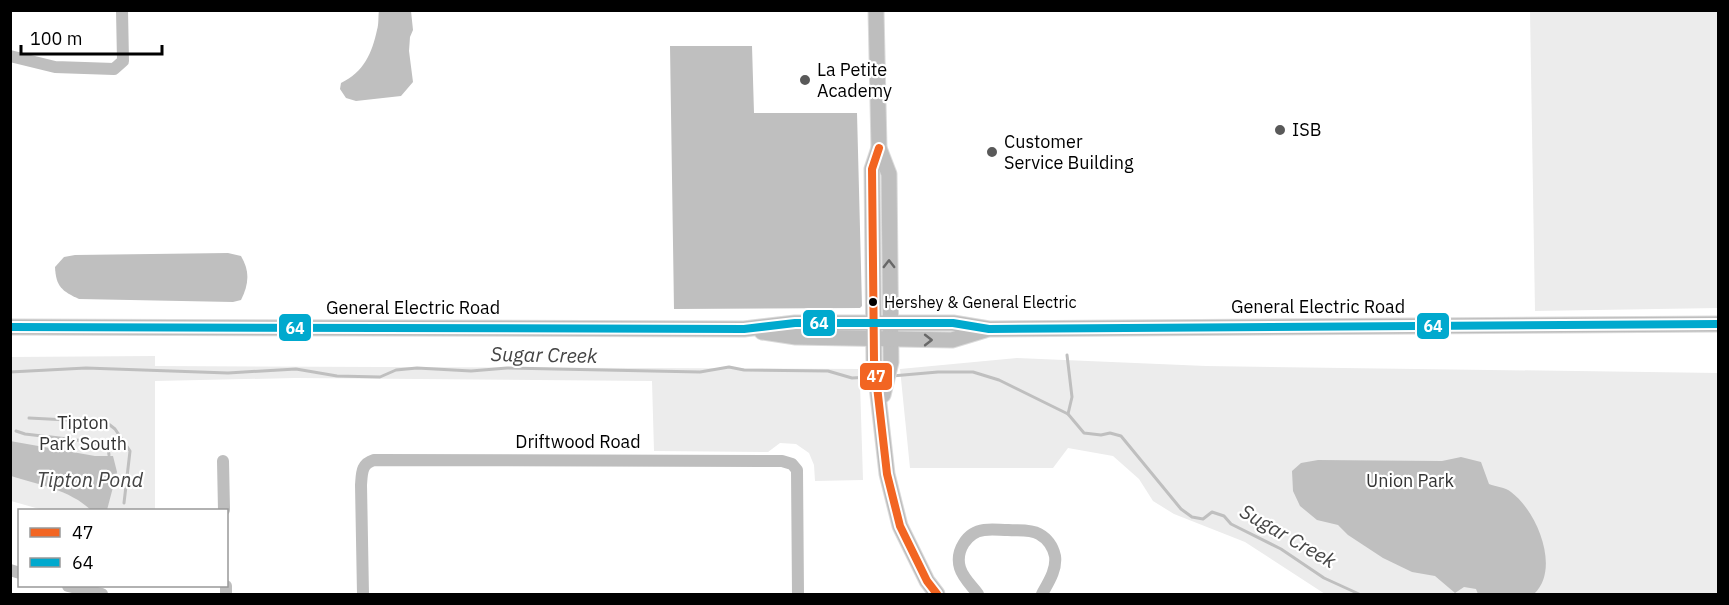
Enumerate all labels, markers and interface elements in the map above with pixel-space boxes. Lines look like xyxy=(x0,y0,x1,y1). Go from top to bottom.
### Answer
scale bar xyxy=(21,18,162,56)
text: 100 m xyxy=(30,27,82,50)
place label: La Petite Academy xyxy=(817,58,892,102)
marker: La Petite Academy xyxy=(798,73,812,87)
place label: ISB xyxy=(1292,118,1321,141)
marker: ISB xyxy=(1273,123,1287,137)
place label: Customer Service Building xyxy=(1004,130,1134,174)
marker: Customer Service Building xyxy=(985,145,999,159)
one-way arrow xyxy=(883,260,895,269)
place label: Hershey & General Electric xyxy=(884,292,1077,312)
street label: General Electric Road xyxy=(1231,295,1405,318)
street label: General Electric Road xyxy=(326,296,500,319)
marker: Hershey & General Electric xyxy=(867,296,879,308)
line badge: 64 xyxy=(802,309,836,337)
line badge: 64 xyxy=(1416,312,1450,340)
line badge: 64 xyxy=(278,313,312,342)
text: 64 xyxy=(809,313,829,333)
text: 64 xyxy=(1423,316,1443,336)
text: 64 xyxy=(285,318,305,338)
one-way arrow xyxy=(923,334,932,346)
water label: Sugar Creek xyxy=(490,340,598,369)
line badge: 47 xyxy=(859,362,893,391)
text: 47 xyxy=(866,366,886,386)
park label: Tipton Park South xyxy=(39,411,127,455)
street label: Driftwood Road xyxy=(515,430,641,453)
water label: Tipton Pond xyxy=(37,466,144,493)
park label: Union Park xyxy=(1366,469,1454,492)
water label: Sugar Creek xyxy=(1235,497,1342,574)
legend xyxy=(18,509,228,587)
text: 47 xyxy=(72,521,94,544)
text: 64 xyxy=(72,551,94,574)

